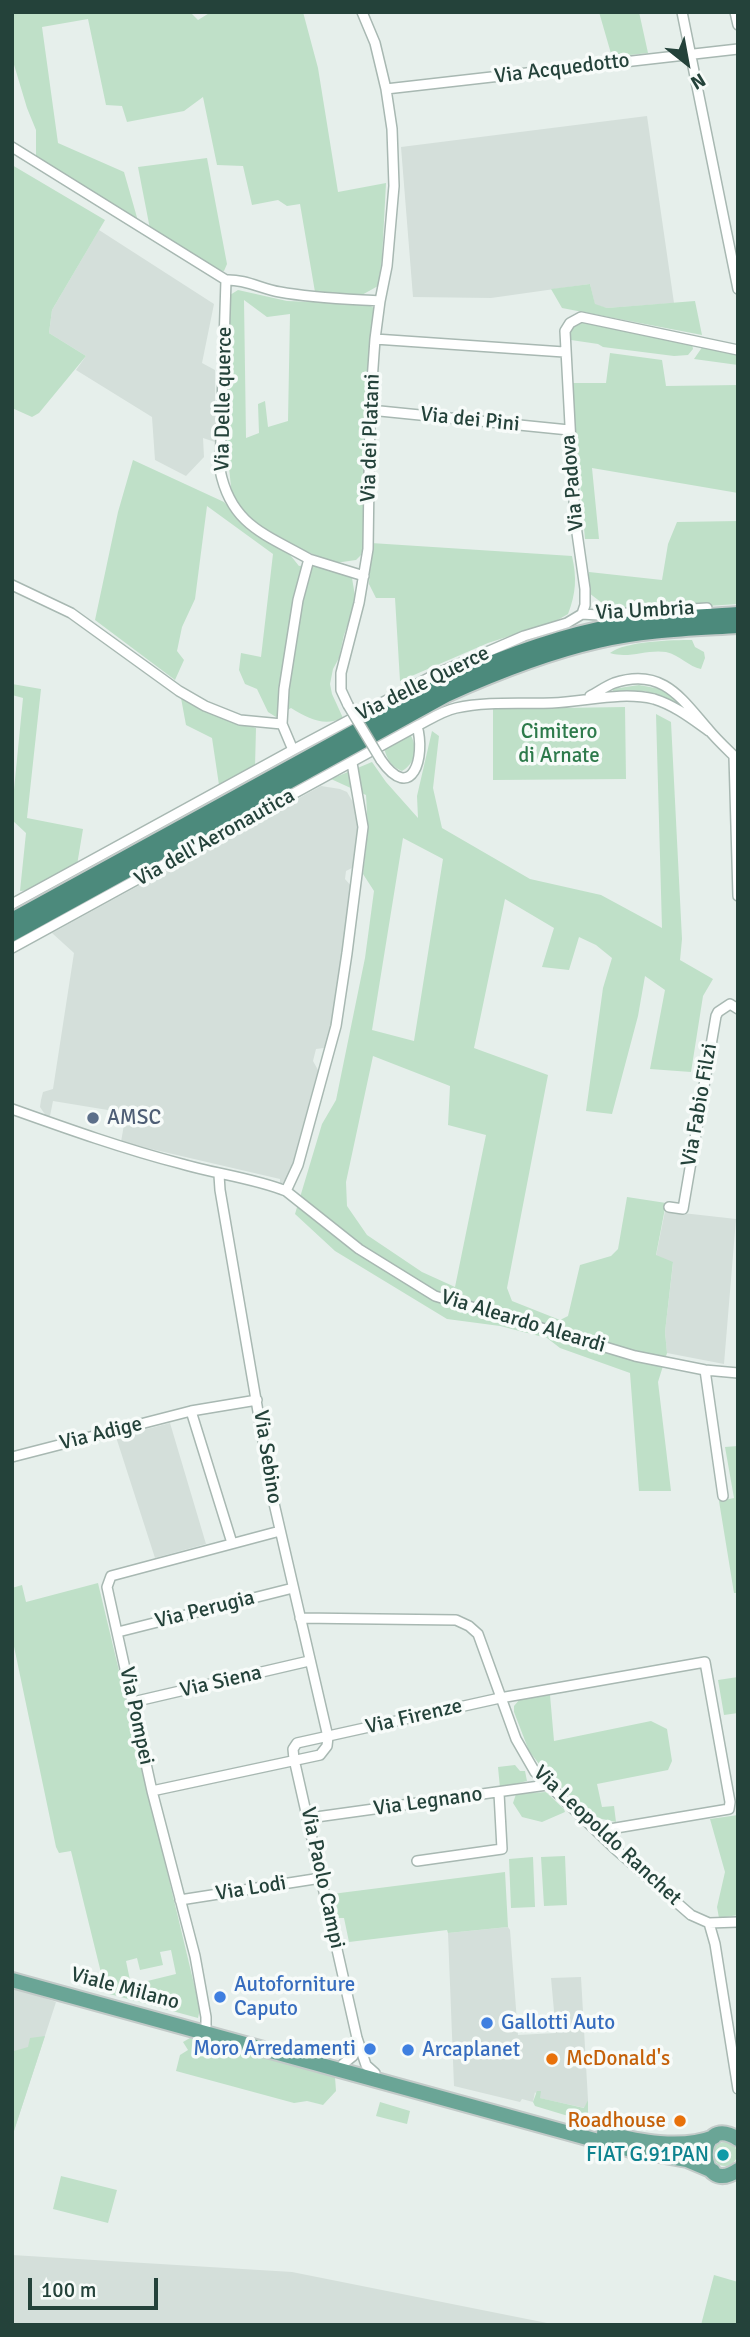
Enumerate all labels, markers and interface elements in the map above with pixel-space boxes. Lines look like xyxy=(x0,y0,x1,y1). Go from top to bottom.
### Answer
north arrow xyxy=(652,28,722,98)
street label: Via Acquedotto xyxy=(493,48,631,90)
text: N xyxy=(686,67,710,95)
street label: Via Delle querce xyxy=(210,326,238,472)
street label: Via dei Platani xyxy=(356,373,386,503)
street label: Via dei Pini xyxy=(419,402,521,438)
street label: Via Padova xyxy=(556,434,590,532)
street label: Via Umbria xyxy=(595,596,695,626)
street label: Via delle Querce xyxy=(352,641,494,727)
park label: Cimitero di Arnate xyxy=(518,719,600,769)
street label: Via dell'Aeronautica xyxy=(131,784,299,892)
street label: Via Fabio Filzi xyxy=(677,1042,723,1168)
place label: AMSC xyxy=(107,1105,161,1131)
marker: AMSC xyxy=(85,1110,101,1126)
street label: Via Aleardo Aleardi xyxy=(438,1285,608,1359)
street label: Via Sebino xyxy=(247,1408,287,1506)
street label: Via Adige xyxy=(57,1412,145,1456)
street label: Via Perugia xyxy=(153,1586,257,1634)
street label: Via Siena xyxy=(178,1660,264,1704)
street label: Via Pompei xyxy=(113,1665,159,1767)
street label: Via Firenze xyxy=(363,1694,465,1740)
street label: Via Leopoldo Ranchet xyxy=(528,1761,686,1911)
street label: Via Legnano xyxy=(372,1782,484,1822)
street label: Via Paolo Campi xyxy=(295,1805,349,1951)
street label: Via Lodi xyxy=(214,1871,288,1907)
street label: Viale Milano xyxy=(68,1962,182,2016)
place label: Autoforniture Caputo xyxy=(234,1972,355,2022)
marker: Autoforniture Caputo xyxy=(212,1989,228,2005)
place label: Gallotti Auto xyxy=(501,2010,615,2036)
marker: Gallotti Auto xyxy=(479,2015,495,2031)
place label: Moro Arredamenti xyxy=(193,2036,356,2062)
place label: Arcaplanet xyxy=(422,2037,520,2063)
marker: Moro Arredamenti xyxy=(362,2041,378,2057)
marker: Arcaplanet xyxy=(400,2042,416,2058)
place label: McDonald's xyxy=(566,2046,670,2072)
marker: McDonald's xyxy=(544,2051,560,2067)
place label: Roadhouse xyxy=(568,2108,666,2134)
marker: Roadhouse xyxy=(672,2113,688,2129)
place label: FIAT G.91PAN xyxy=(586,2142,709,2168)
marker: FIAT G.91PAN xyxy=(715,2147,731,2163)
scale bar xyxy=(32,2264,161,2308)
text: 100 m xyxy=(41,2277,96,2303)

